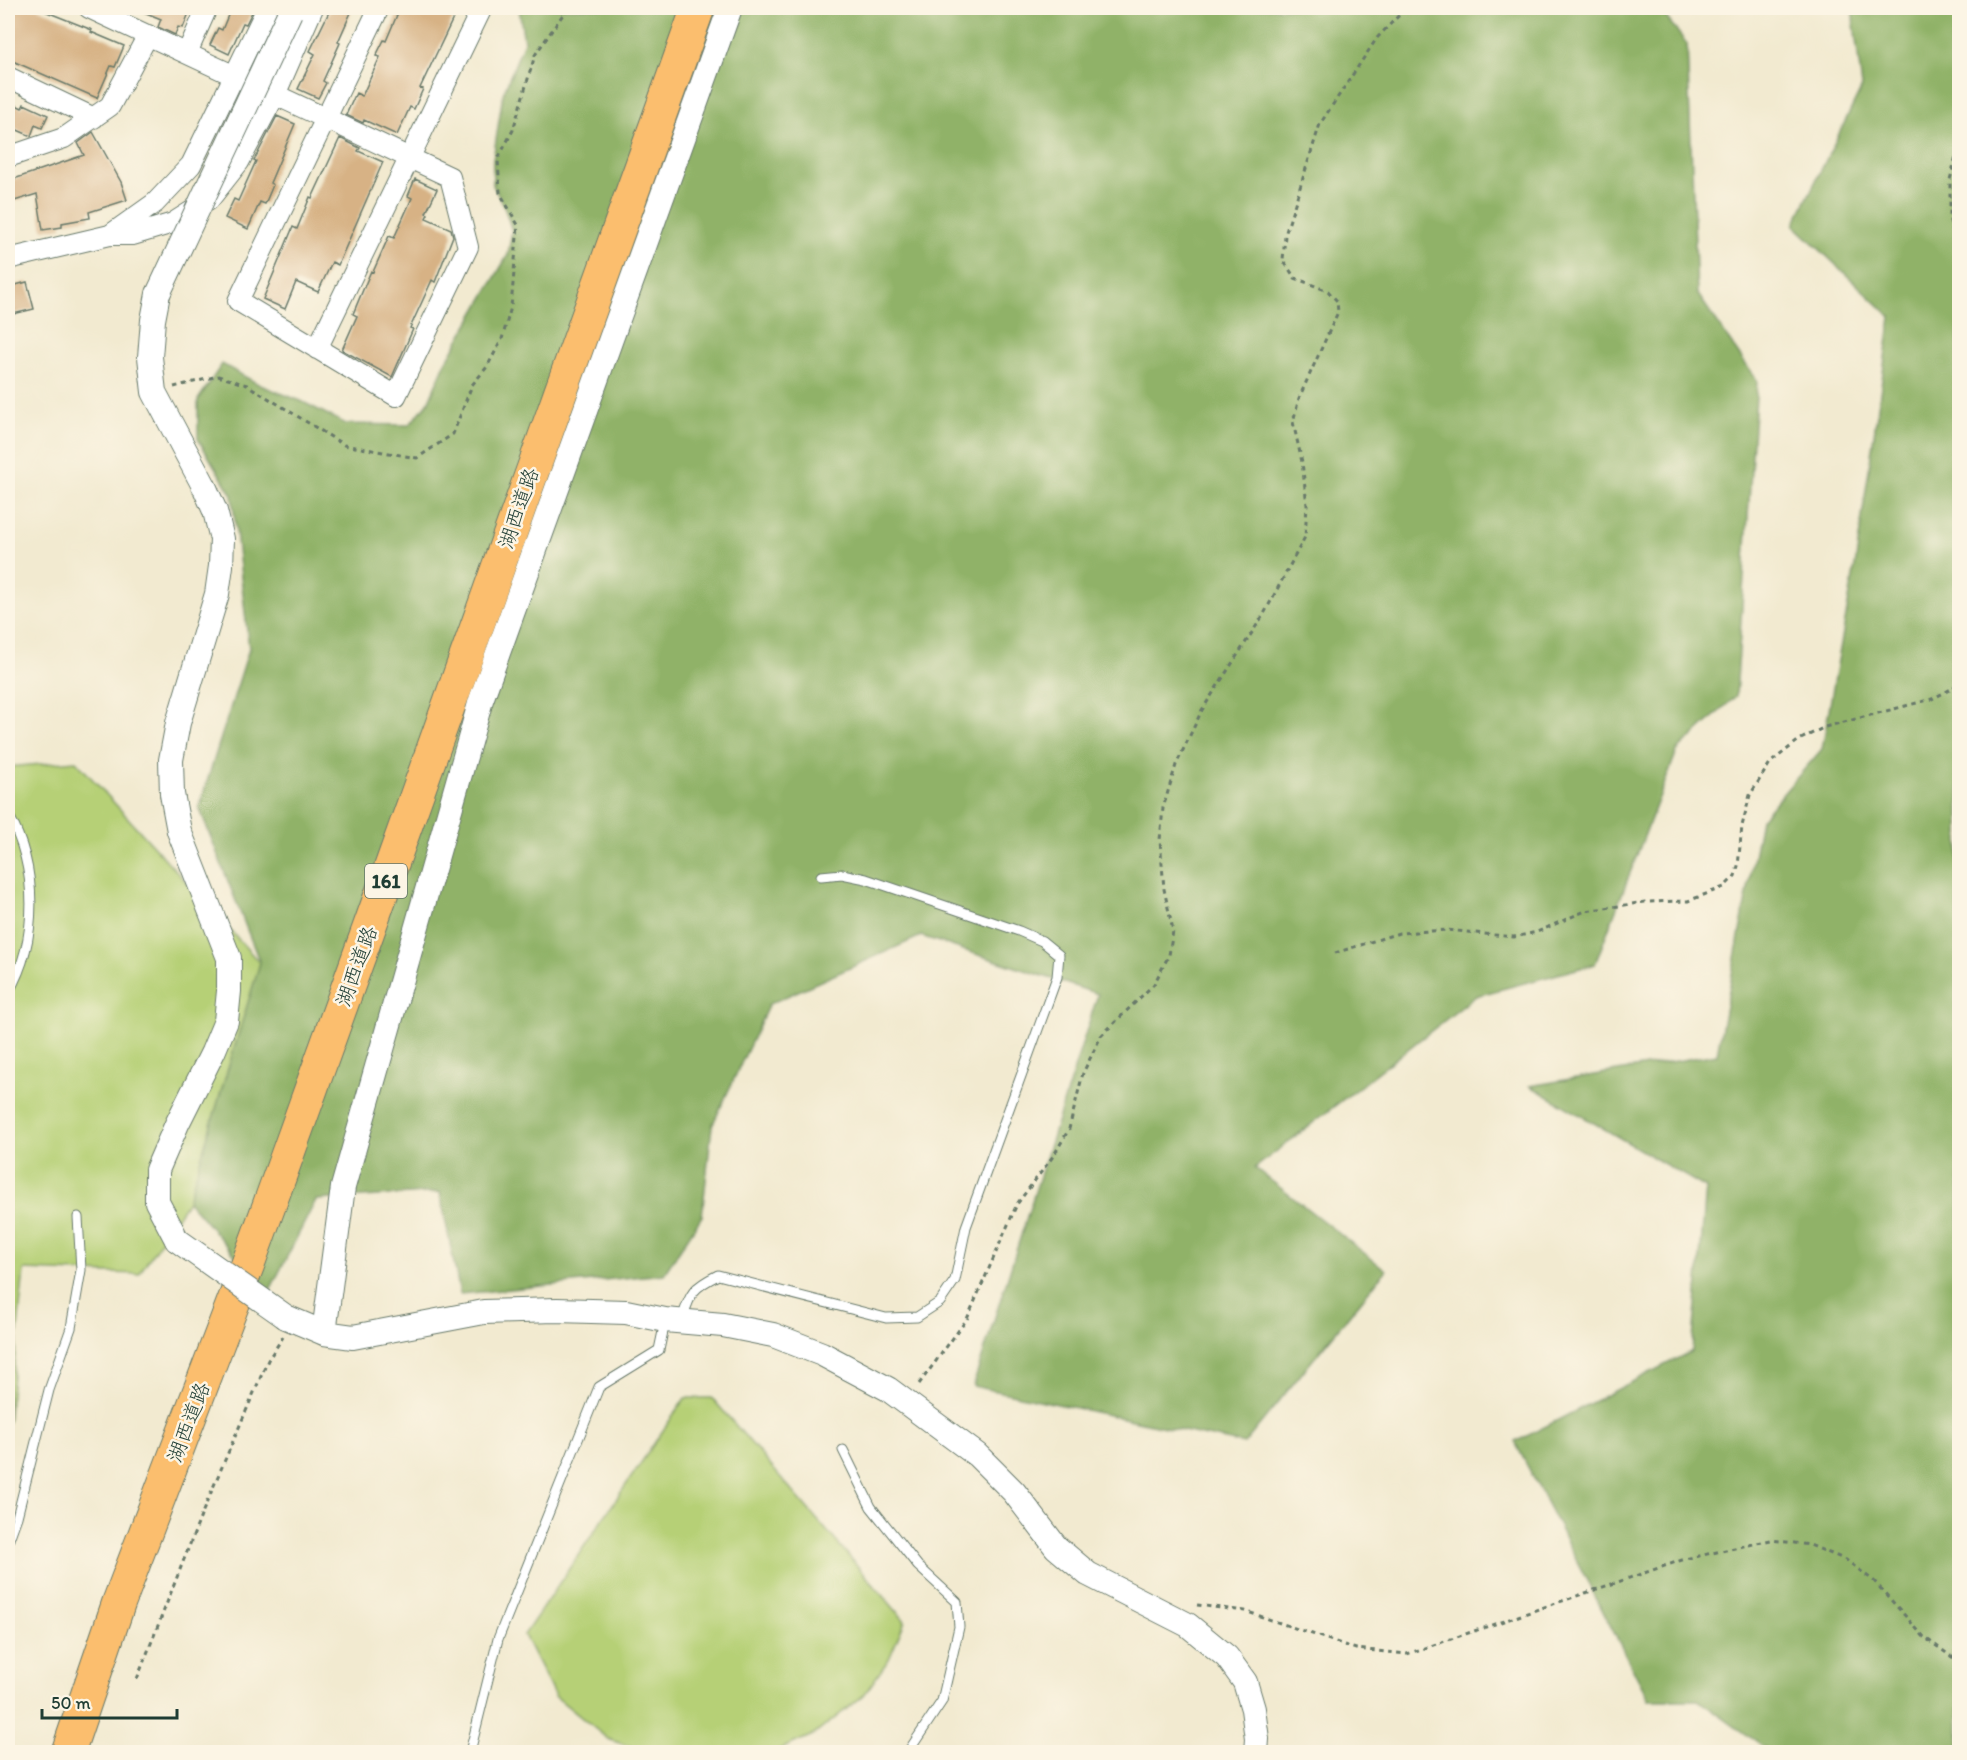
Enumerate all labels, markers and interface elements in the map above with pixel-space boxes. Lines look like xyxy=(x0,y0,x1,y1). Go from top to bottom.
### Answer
street label: 湖西道路 xyxy=(493,464,543,552)
road number: 161 xyxy=(365,864,407,898)
street label: 湖西道路 xyxy=(330,922,382,1010)
street label: 湖西道路 xyxy=(161,1378,215,1466)
scale bar xyxy=(42,1682,177,1720)
text: 50 m xyxy=(51,1692,91,1714)

